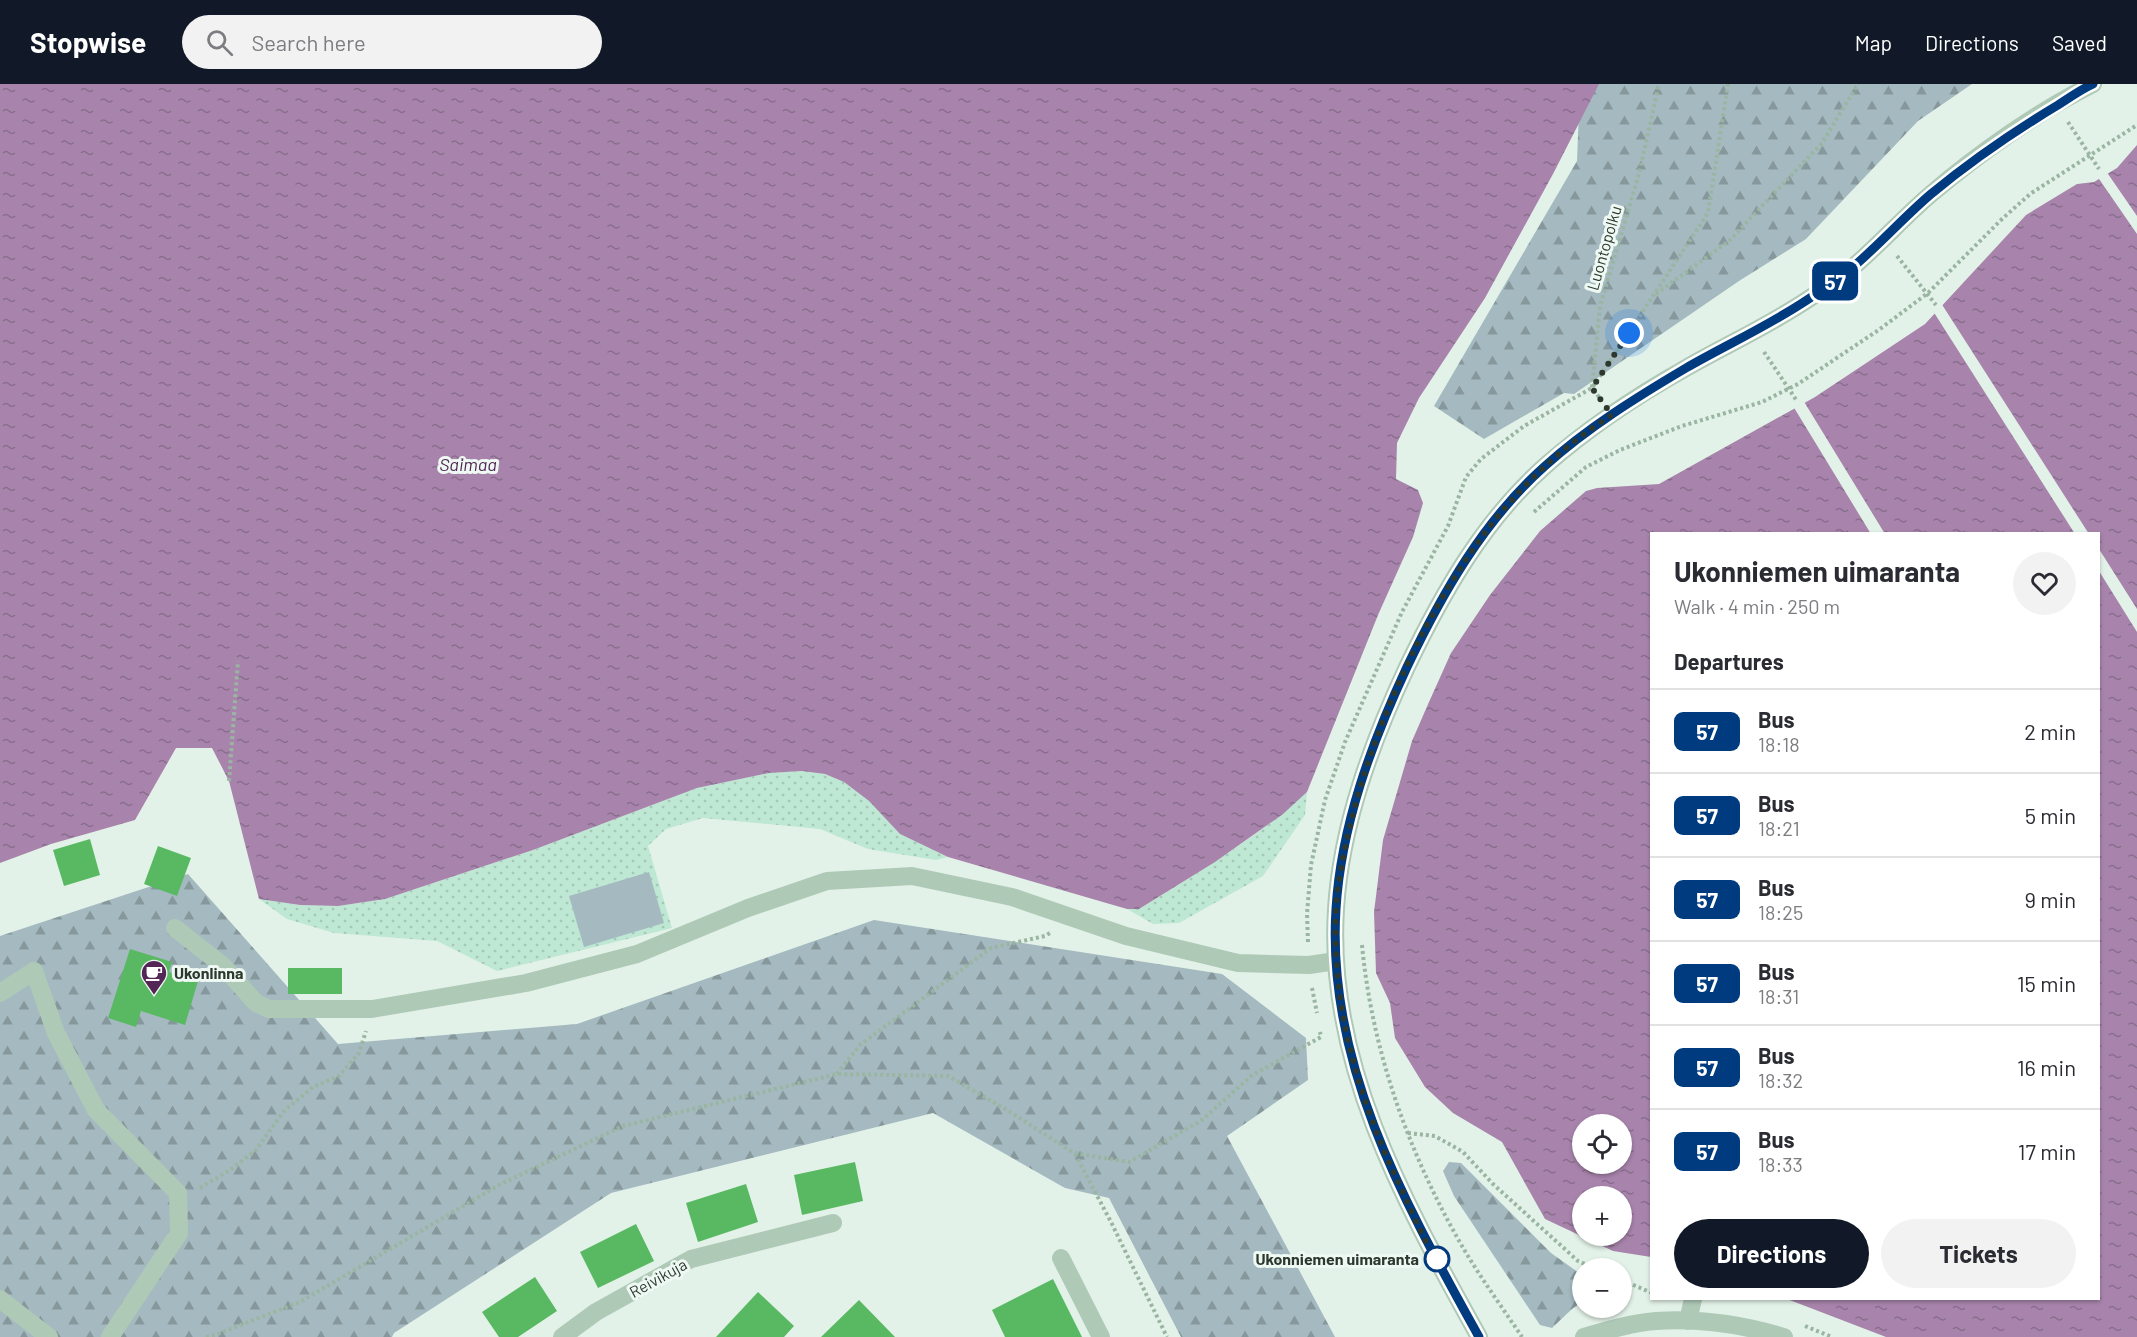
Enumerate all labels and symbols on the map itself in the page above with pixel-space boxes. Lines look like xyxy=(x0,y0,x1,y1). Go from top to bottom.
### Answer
street label: Luontopolku xyxy=(1582,203,1625,292)
line badge: 57 xyxy=(1808,262,1862,300)
your location xyxy=(1614,318,1644,348)
water label: Saimaa xyxy=(439,453,497,475)
cafe icon: Ukonlinna xyxy=(139,958,169,996)
place label: Ukonlinna xyxy=(174,963,243,982)
marker: Ukonniemen uimaranta xyxy=(1424,1246,1450,1272)
place label: Ukonniemen uimaranta xyxy=(1256,1249,1419,1268)
street label: Reivikuja xyxy=(626,1254,690,1301)

